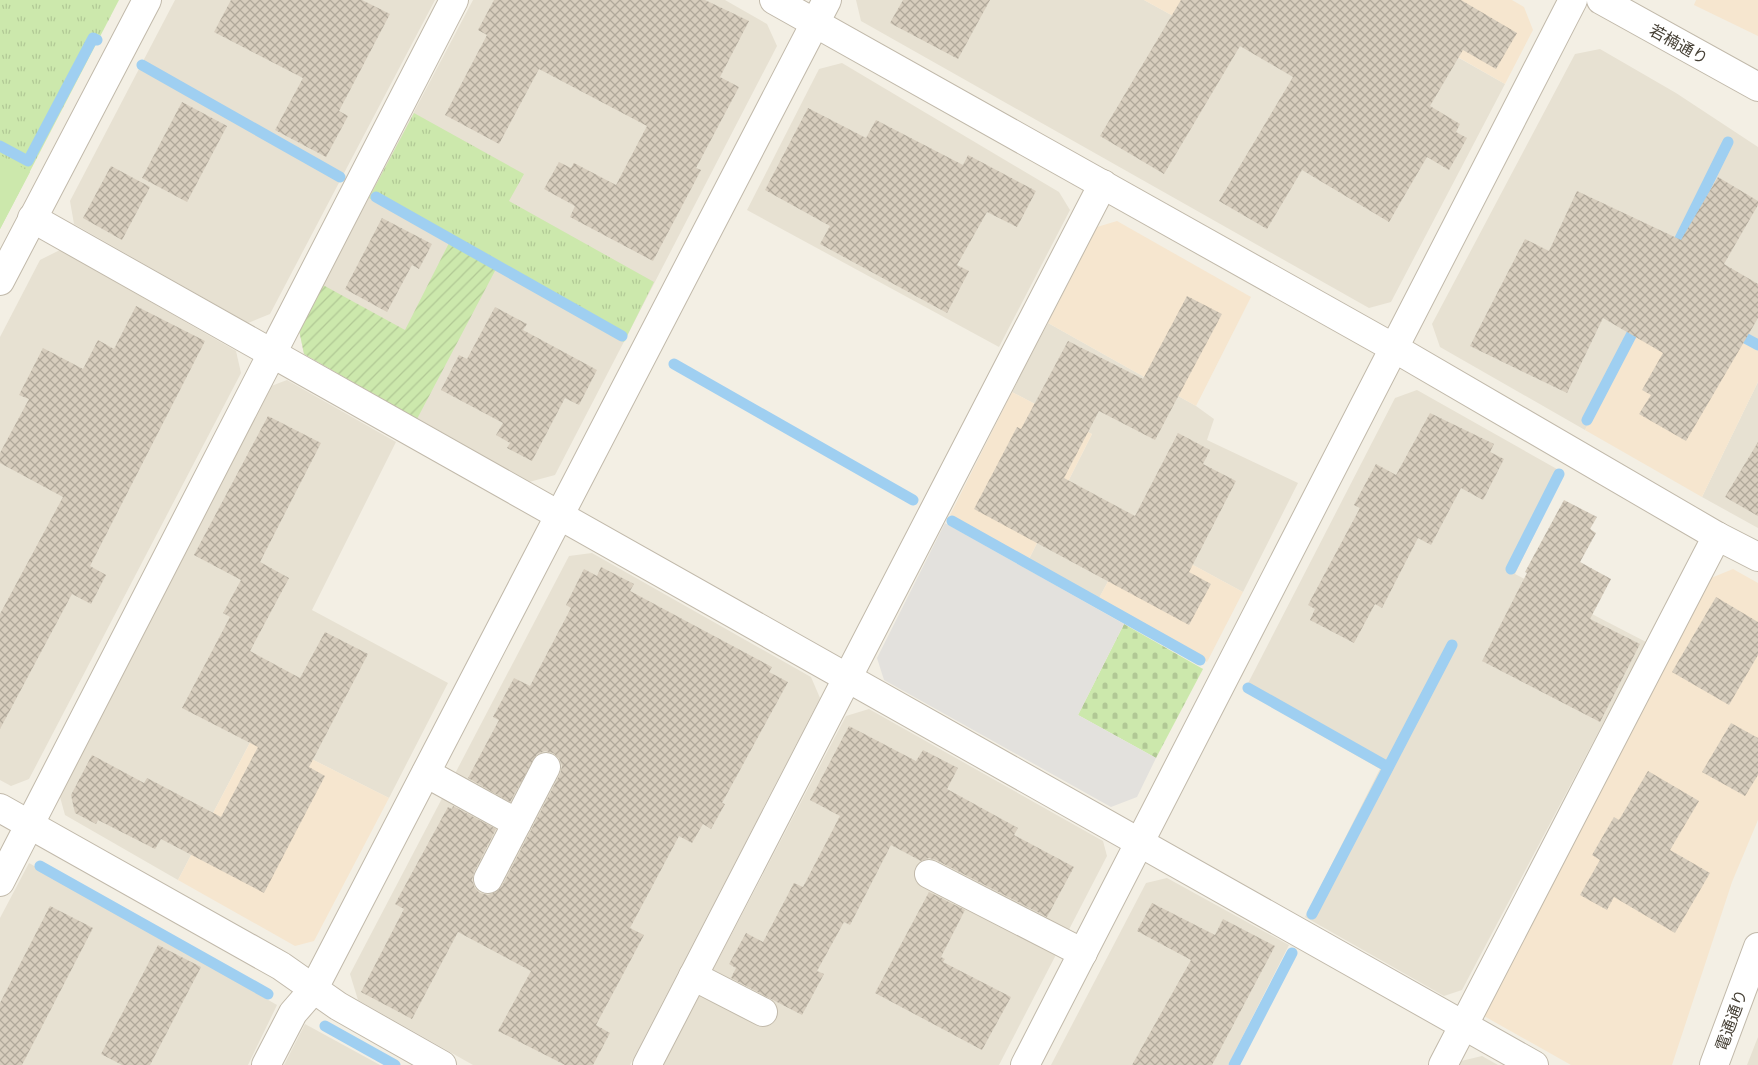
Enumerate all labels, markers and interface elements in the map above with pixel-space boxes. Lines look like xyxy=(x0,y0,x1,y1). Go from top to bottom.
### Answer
street label: 若楠通り xyxy=(1645,21,1711,70)
street label: 電通通り xyxy=(1713,987,1753,1054)

